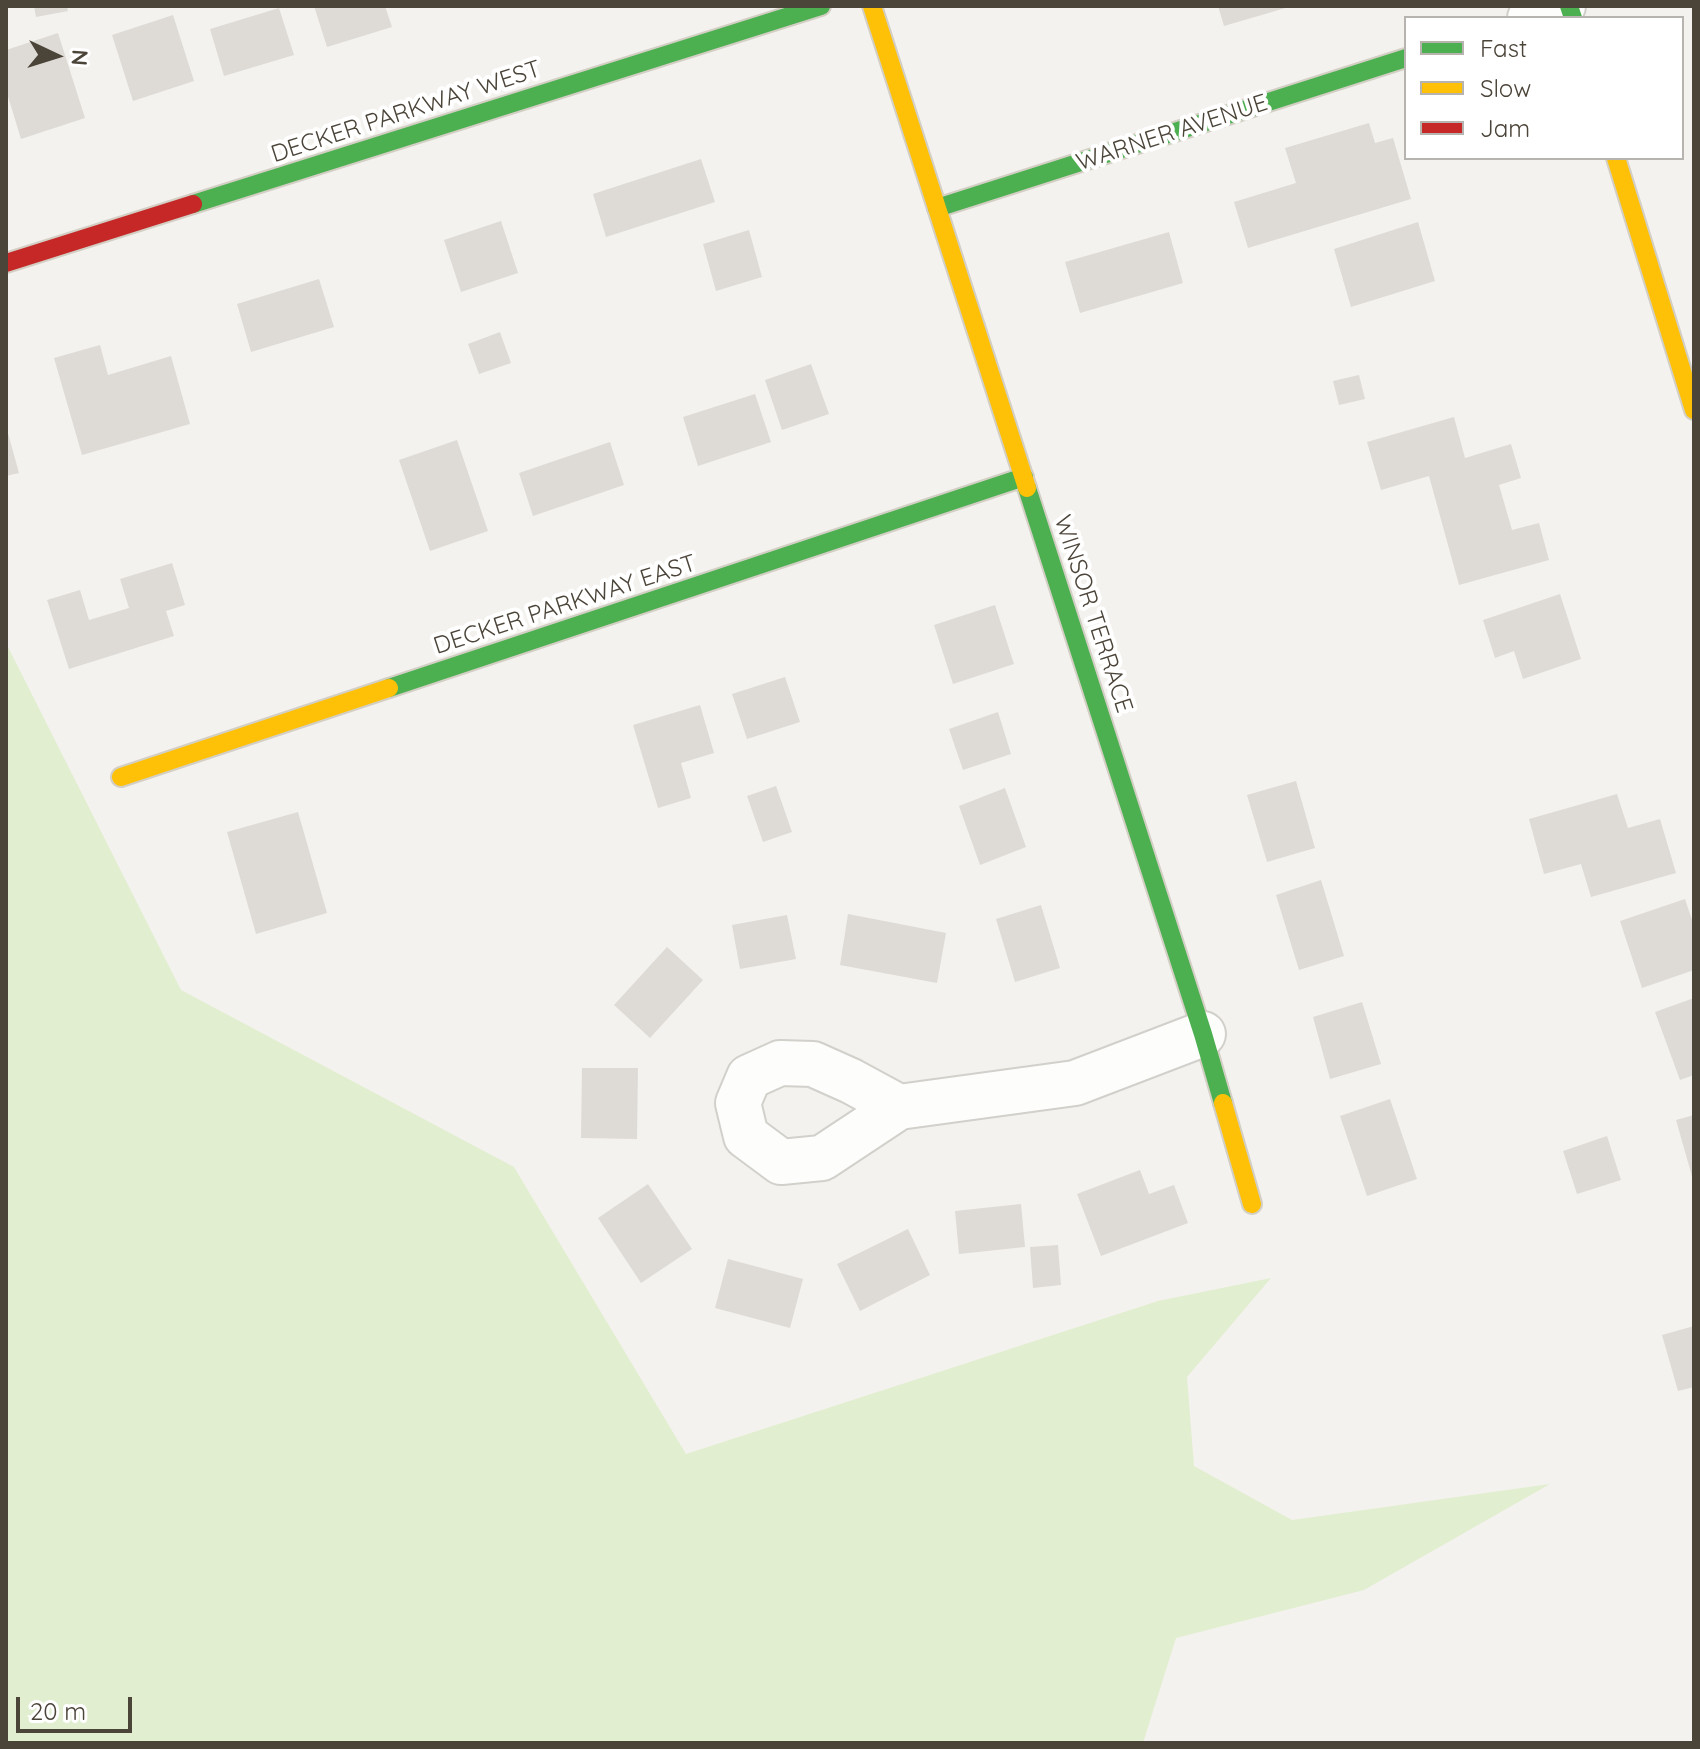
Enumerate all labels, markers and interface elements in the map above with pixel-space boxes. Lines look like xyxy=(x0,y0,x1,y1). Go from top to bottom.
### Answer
north arrow xyxy=(16,16,96,96)
legend xyxy=(1404,16,1684,160)
text: Fast xyxy=(1480,33,1527,63)
text: N xyxy=(65,49,94,67)
street label: DECKER PARKWAY WEST xyxy=(267,55,545,169)
text: Slow xyxy=(1480,73,1531,103)
street label: WARNER AVENUE xyxy=(1073,89,1271,177)
text: Jam xyxy=(1480,113,1530,143)
street label: WINSOR TERRACE xyxy=(1047,512,1139,716)
street label: DECKER PARKWAY EAST xyxy=(430,549,700,661)
scale bar xyxy=(20,1681,136,1731)
text: 20 m xyxy=(30,1696,86,1726)

